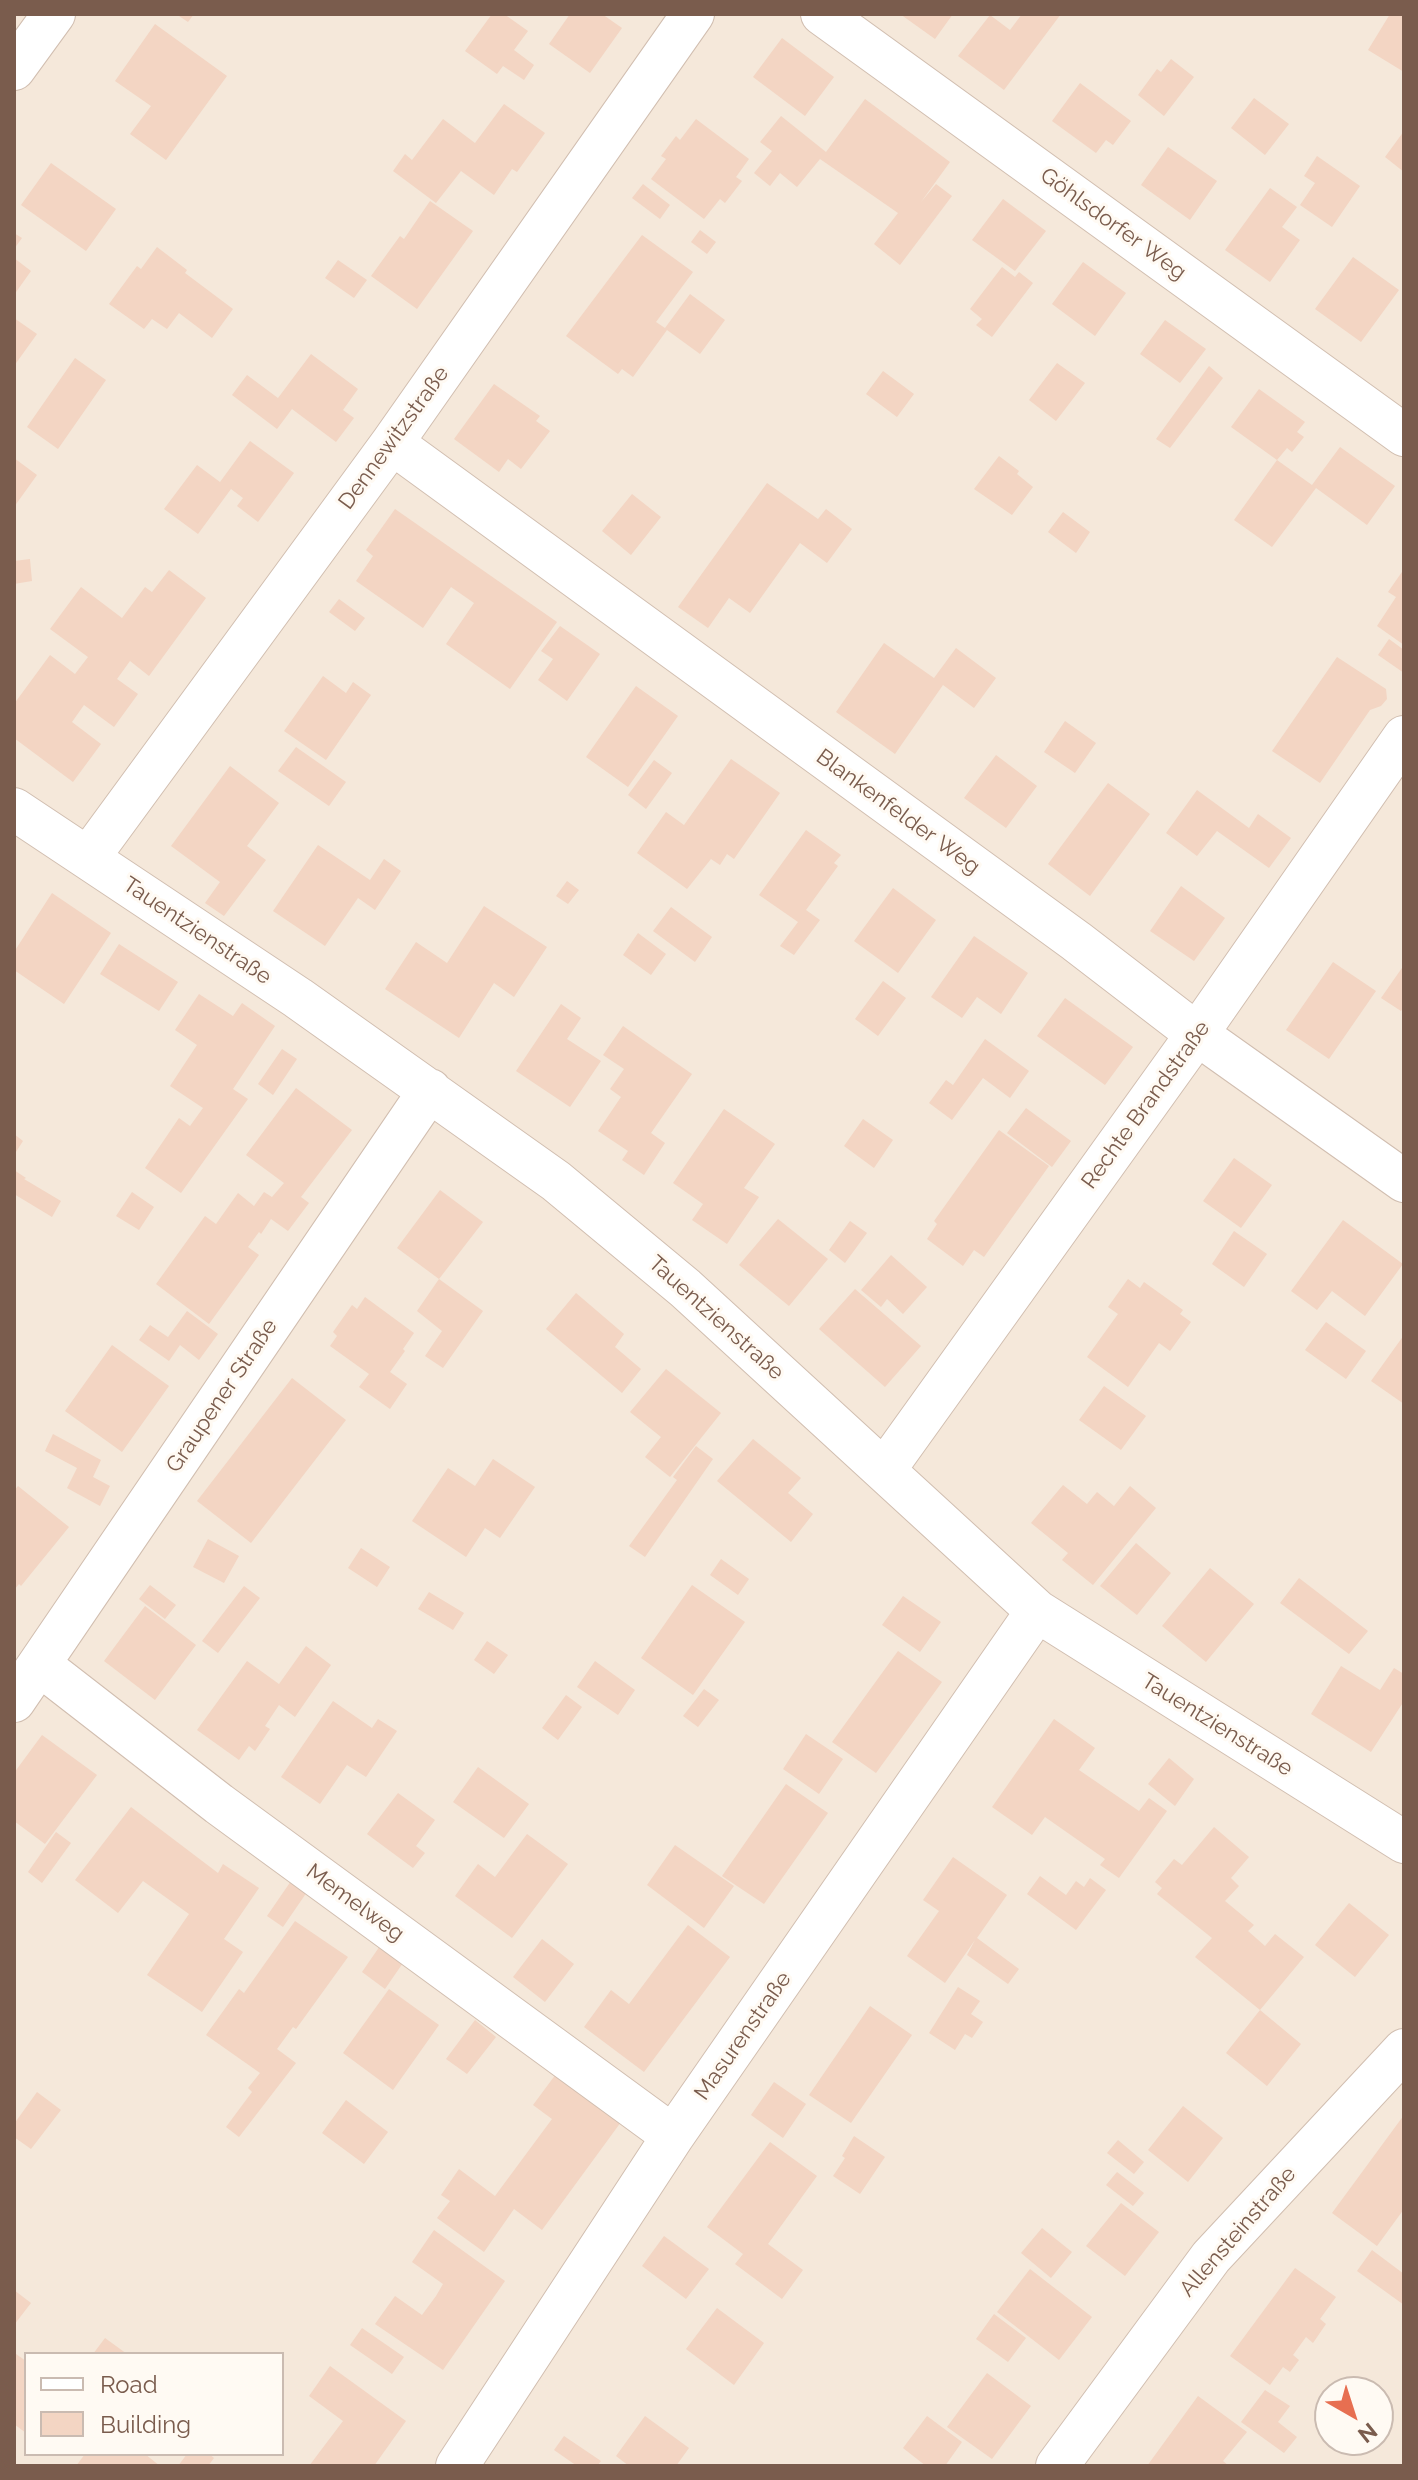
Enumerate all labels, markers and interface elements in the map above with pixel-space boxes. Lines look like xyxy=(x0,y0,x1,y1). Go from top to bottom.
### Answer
street label: Göhlsdorfer Weg xyxy=(1035,162,1191,286)
street label: Dennewitzstraße xyxy=(333,361,455,515)
street label: Blankenfelder Weg xyxy=(811,744,985,880)
street label: Tauentzienstraße xyxy=(118,872,276,990)
street label: Rechte Brandstraße xyxy=(1076,1016,1216,1194)
street label: Tauentzienstraße xyxy=(643,1250,789,1386)
street label: Graupener Straße xyxy=(161,1314,283,1478)
street label: Tauentzienstraße xyxy=(1137,1668,1297,1782)
street label: Memelweg xyxy=(301,1859,409,1947)
street label: Masurenstraße xyxy=(689,1967,797,2105)
street label: Allensteinstraße xyxy=(1174,2162,1302,2302)
legend xyxy=(24,2352,284,2456)
text: Road xyxy=(100,2370,158,2399)
north arrow xyxy=(1314,2376,1394,2456)
text: Building xyxy=(100,2410,191,2439)
text: N xyxy=(1353,2418,1383,2448)

